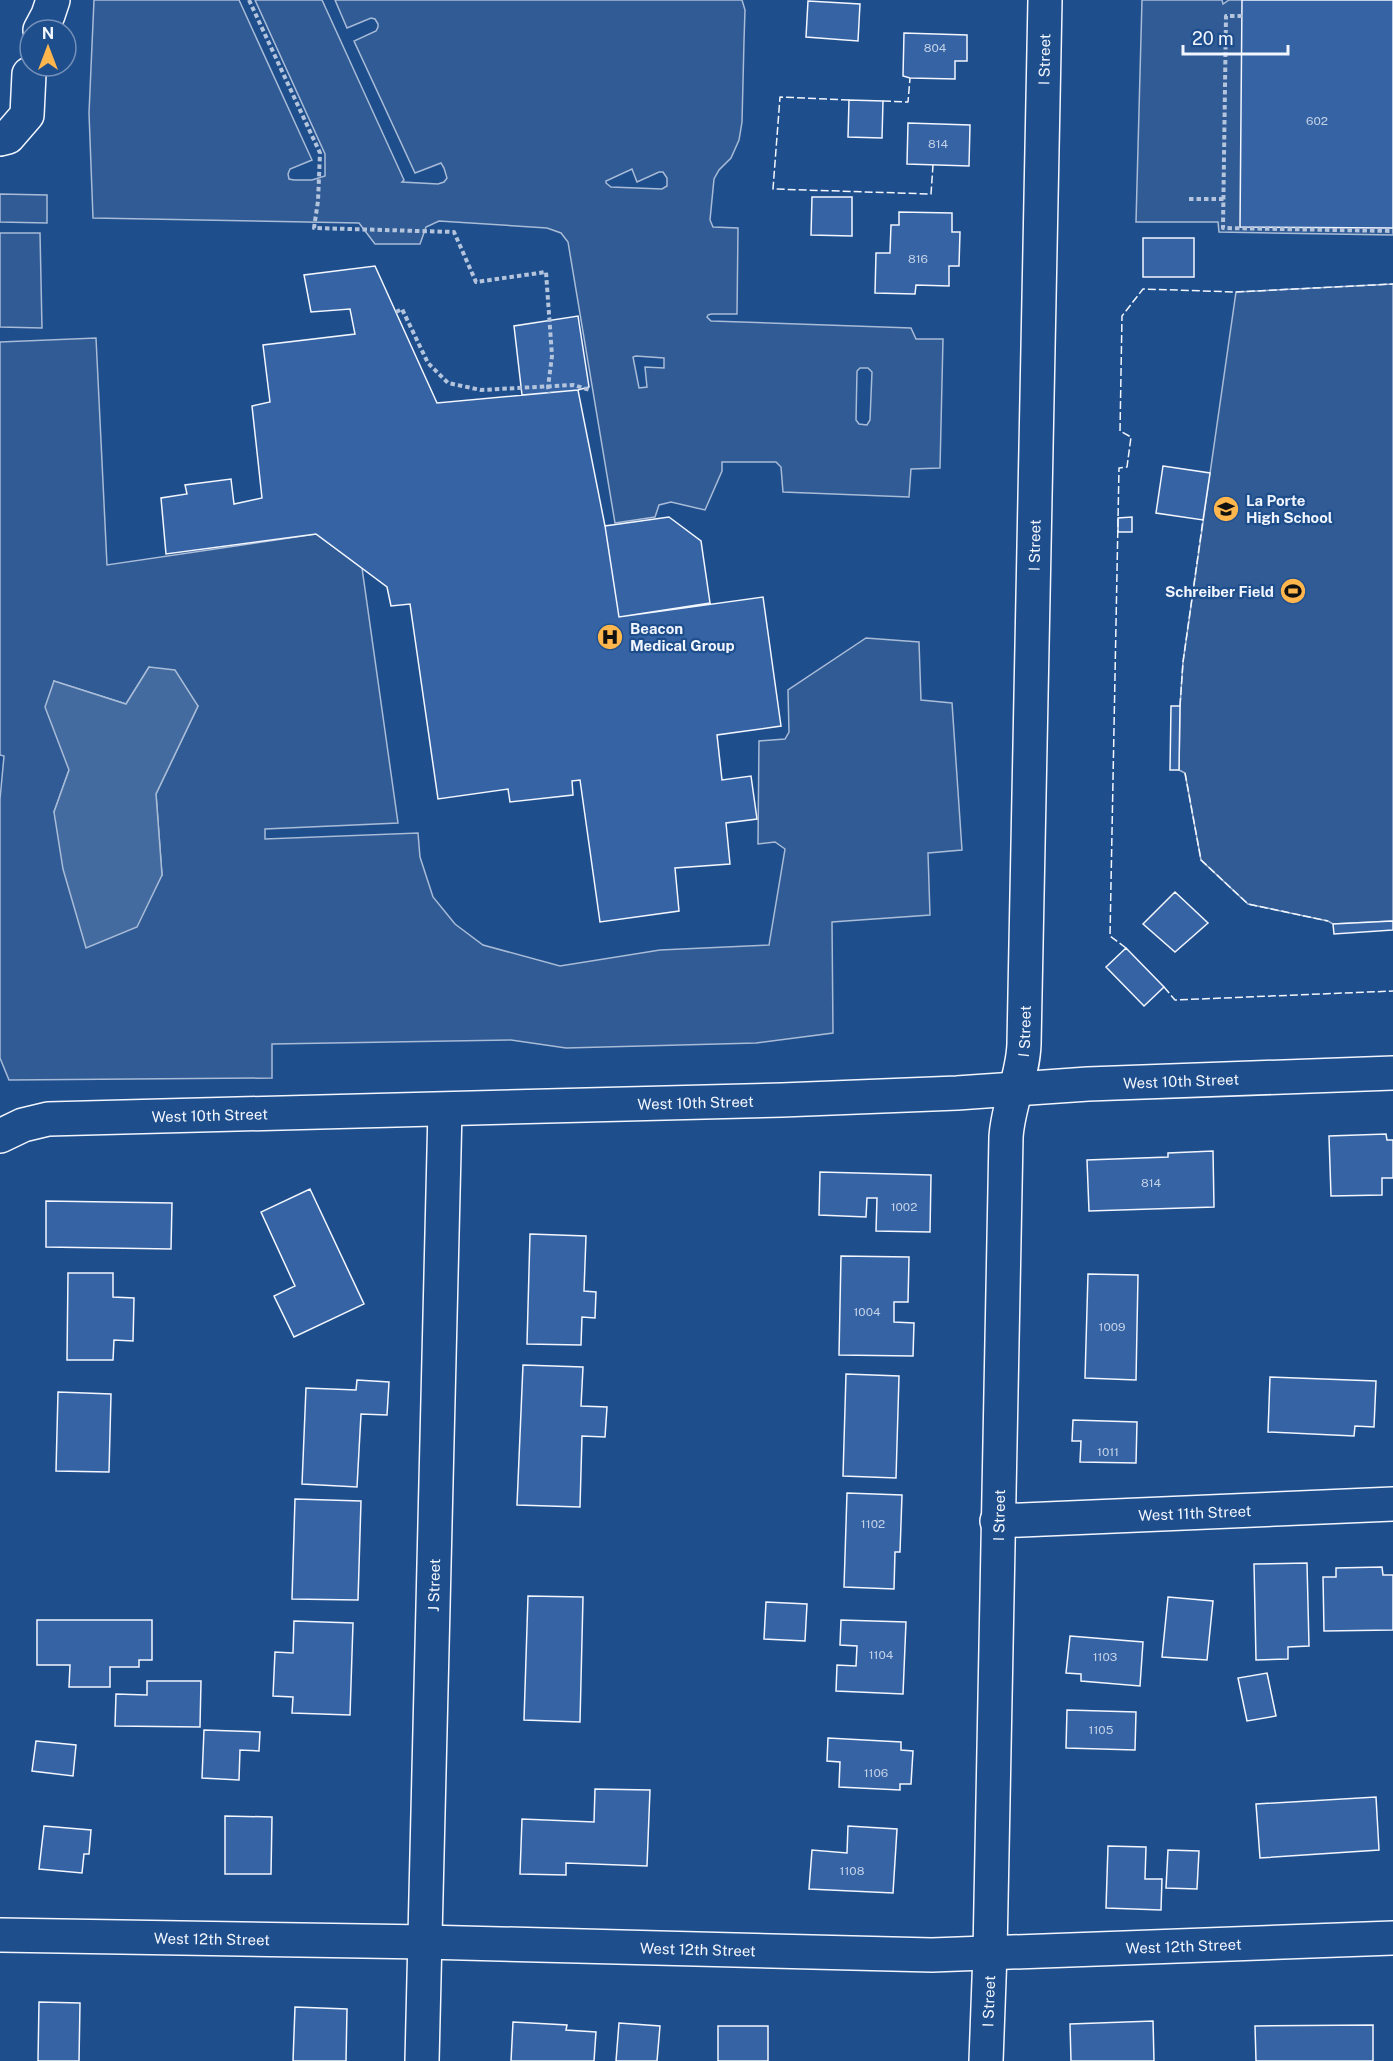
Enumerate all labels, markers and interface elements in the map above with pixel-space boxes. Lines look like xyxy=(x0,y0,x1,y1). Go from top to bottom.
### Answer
north arrow xyxy=(18,18,78,78)
scale bar xyxy=(1183,18,1288,56)
text: N xyxy=(42,24,54,43)
text: 20 m xyxy=(1192,28,1234,49)
street label: I Street xyxy=(1035,33,1053,85)
house number: 804 xyxy=(924,41,947,55)
house number: 602 xyxy=(1306,114,1328,128)
house number: 814 xyxy=(928,137,949,151)
house number: 816 xyxy=(908,252,928,266)
place label: La Porte High School xyxy=(1246,492,1333,526)
school or university icon: La Porte High School xyxy=(1211,494,1241,524)
street label: I Street xyxy=(1025,519,1043,571)
sports icon: Schreiber Field xyxy=(1278,576,1308,606)
place label: Schreiber Field xyxy=(1165,583,1274,600)
place label: Beacon Medical Group xyxy=(630,620,735,654)
hospital icon: Beacon Medical Group xyxy=(595,622,625,652)
street label: I Street xyxy=(1014,1005,1033,1058)
street label: West 10th Street xyxy=(1123,1070,1240,1091)
street label: West 10th Street xyxy=(637,1092,754,1112)
street label: West 10th Street xyxy=(151,1105,268,1125)
house number: 814 xyxy=(1141,1176,1162,1190)
house number: 1002 xyxy=(891,1200,917,1214)
house number: 1004 xyxy=(853,1305,881,1319)
house number: 1009 xyxy=(1099,1320,1125,1334)
house number: 1011 xyxy=(1097,1445,1119,1459)
street label: I Street xyxy=(990,1489,1008,1541)
street label: West 11th Street xyxy=(1138,1502,1252,1523)
house number: 1102 xyxy=(861,1517,885,1531)
street label: J Street xyxy=(424,1558,443,1612)
house number: 1104 xyxy=(869,1648,894,1662)
house number: 1103 xyxy=(1093,1650,1117,1664)
house number: 1105 xyxy=(1089,1723,1114,1737)
house number: 1106 xyxy=(864,1766,888,1780)
house number: 1108 xyxy=(840,1864,865,1878)
street label: West 12th Street xyxy=(154,1929,270,1948)
street label: West 12th Street xyxy=(1125,1935,1242,1956)
street label: West 12th Street xyxy=(640,1939,756,1959)
street label: I Street xyxy=(979,1975,998,2027)

